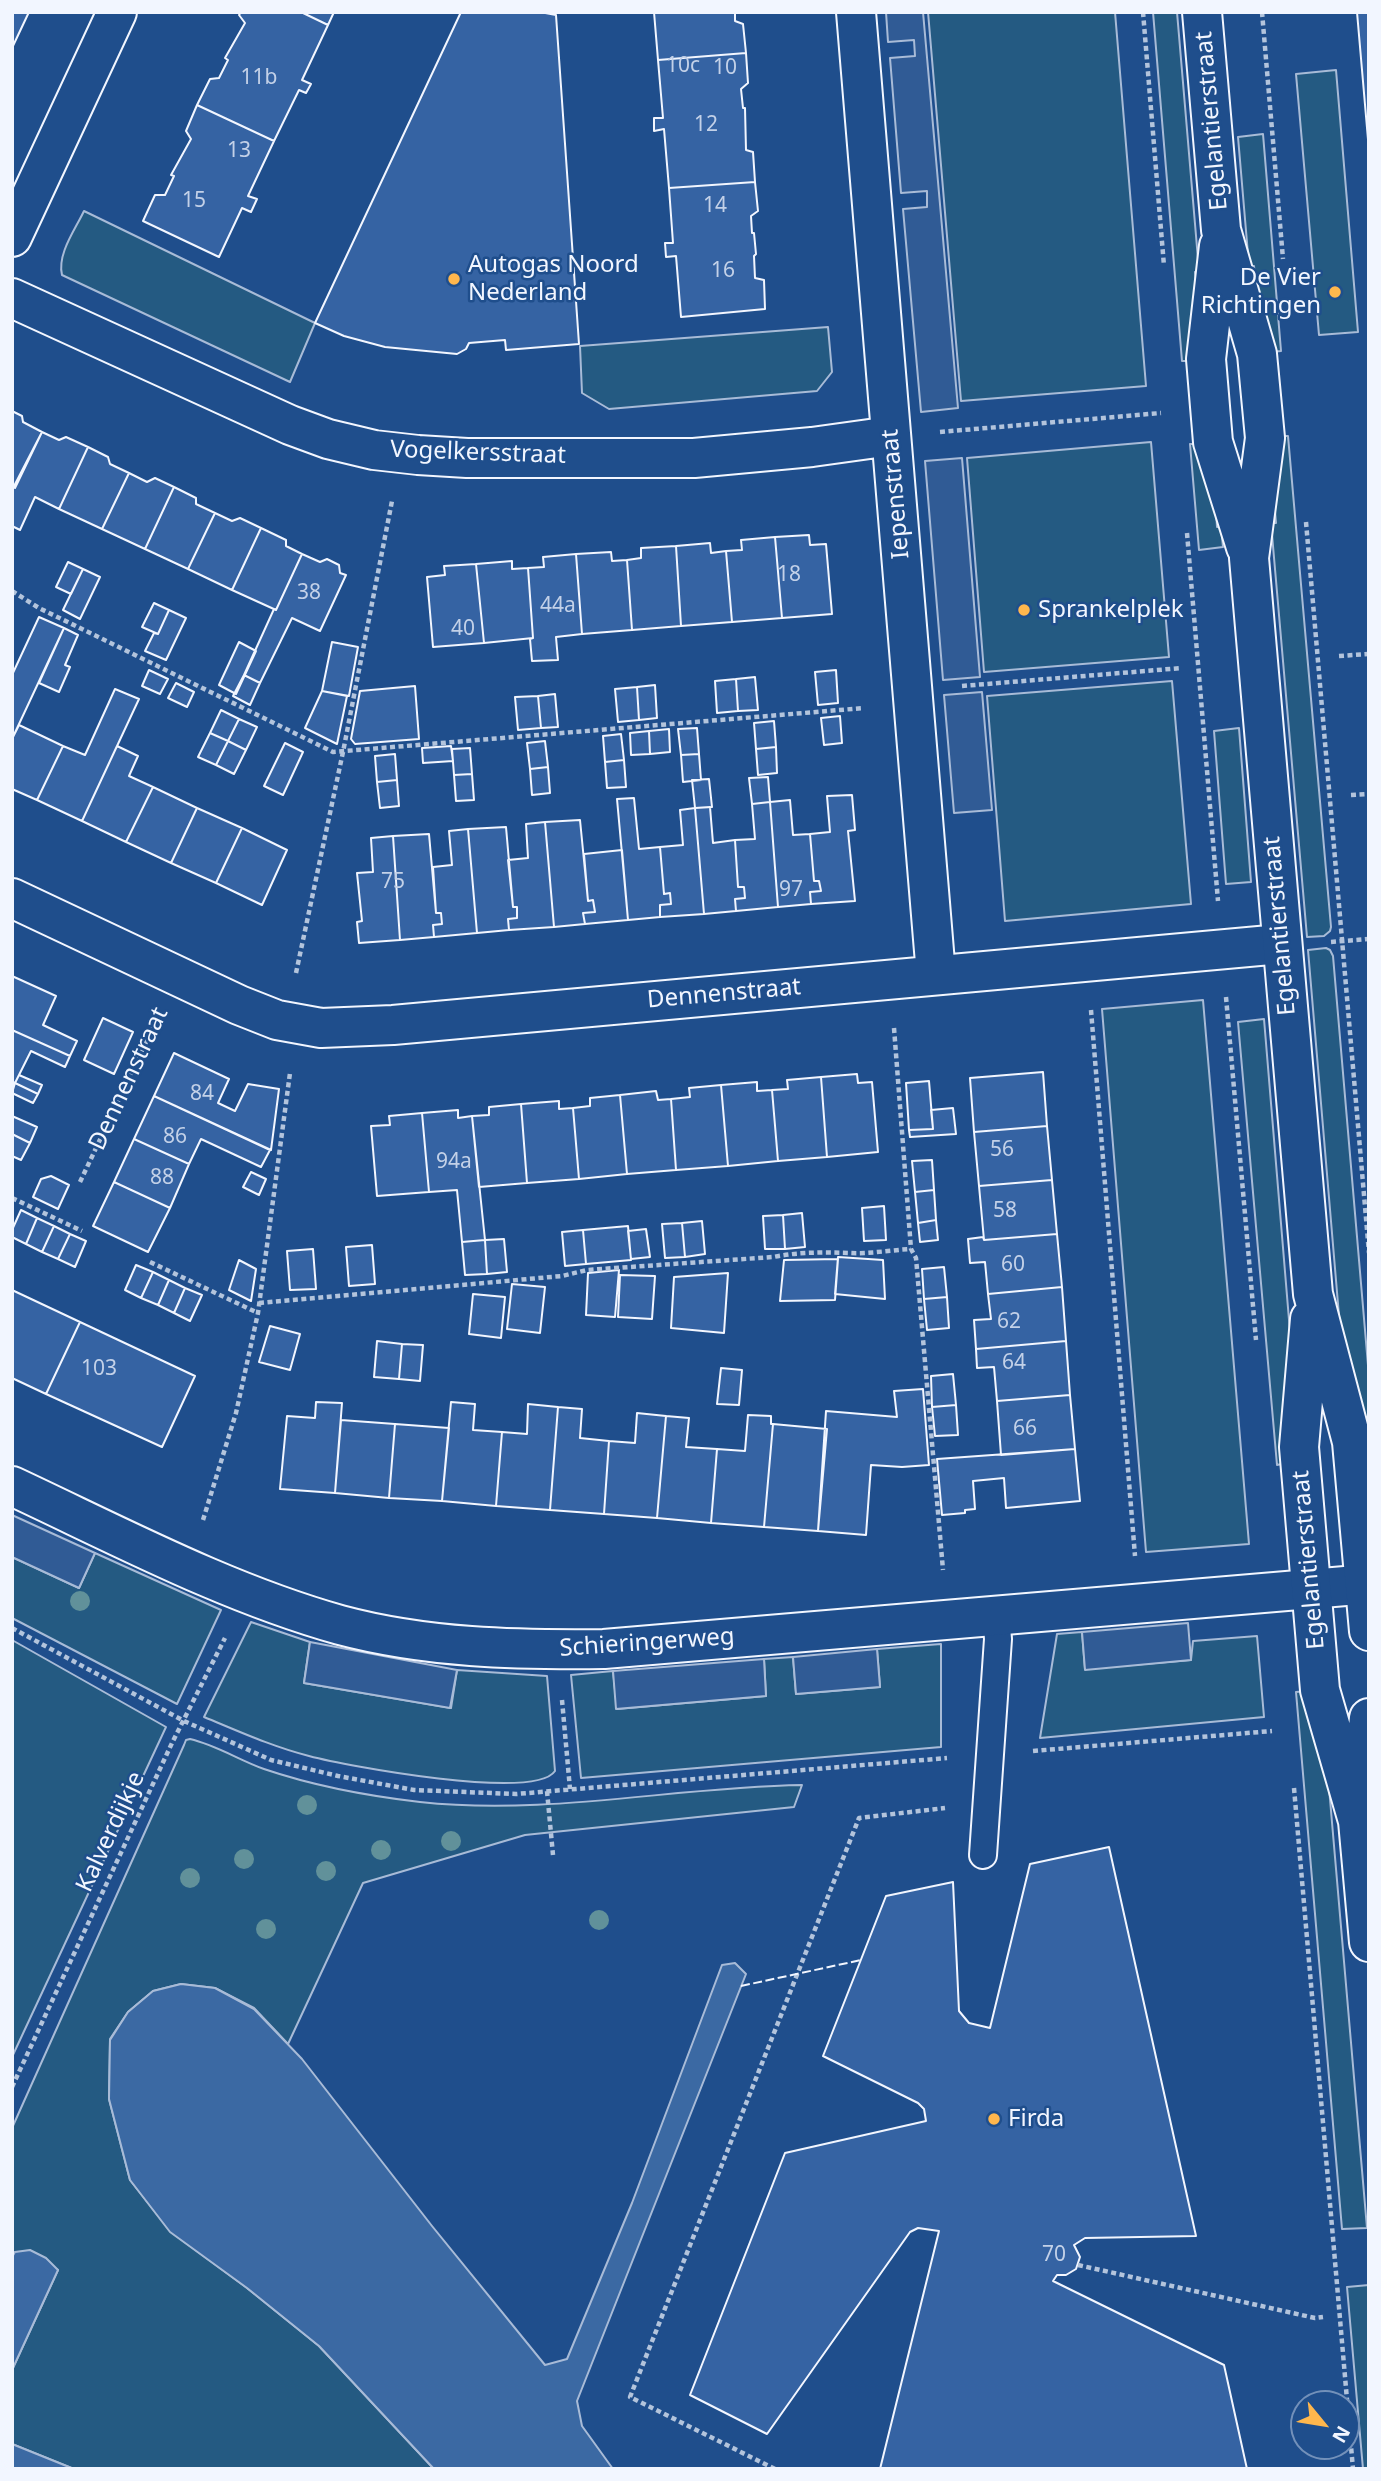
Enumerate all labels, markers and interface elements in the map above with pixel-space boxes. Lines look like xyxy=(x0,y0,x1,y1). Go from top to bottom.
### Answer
street label: Egelantierstraat xyxy=(1190,30,1234,212)
house number: 10c xyxy=(666,53,700,79)
house number: 10 xyxy=(713,55,737,81)
house number: 11b xyxy=(241,65,277,91)
house number: 12 xyxy=(694,112,718,138)
house number: 13 xyxy=(227,138,251,164)
house number: 15 xyxy=(182,188,206,214)
house number: 14 xyxy=(703,193,727,219)
place label: Autogas Noord Nederland xyxy=(468,251,639,307)
house number: 16 xyxy=(711,258,735,284)
place label: De Vier Richtingen xyxy=(1201,264,1321,320)
marker: Autogas Noord Nederland xyxy=(446,271,462,287)
marker: De Vier Richtingen xyxy=(1327,284,1343,300)
street label: Iepenstraat xyxy=(876,428,916,560)
street label: Vogelkersstraat xyxy=(390,436,566,470)
house number: 18 xyxy=(777,562,801,588)
house number: 38 xyxy=(297,580,321,606)
house number: 44a xyxy=(540,593,576,619)
place label: Sprankelplek xyxy=(1038,596,1184,624)
marker: Sprankelplek xyxy=(1016,602,1032,618)
house number: 40 xyxy=(451,616,475,642)
street label: Egelantierstraat xyxy=(1258,835,1302,1017)
house number: 75 xyxy=(381,869,405,895)
house number: 97 xyxy=(779,877,803,903)
street label: Dennenstraat xyxy=(646,973,802,1015)
street label: Dennenstraat xyxy=(83,1003,175,1155)
house number: 84 xyxy=(190,1081,214,1107)
house number: 86 xyxy=(163,1124,187,1150)
house number: 56 xyxy=(990,1137,1014,1163)
house number: 94a xyxy=(436,1149,472,1175)
house number: 88 xyxy=(150,1165,174,1191)
house number: 58 xyxy=(993,1198,1017,1224)
house number: 60 xyxy=(1001,1252,1025,1278)
house number: 62 xyxy=(997,1309,1021,1335)
house number: 64 xyxy=(1002,1350,1026,1376)
house number: 103 xyxy=(81,1356,117,1382)
house number: 66 xyxy=(1013,1416,1037,1442)
street label: Egelantierstraat xyxy=(1287,1469,1331,1651)
street label: Schieringerweg xyxy=(558,1623,736,1663)
street label: Kalverdijkje xyxy=(71,1767,151,1897)
place label: Firda xyxy=(1008,2105,1064,2133)
marker: Firda xyxy=(986,2111,1002,2127)
house number: 70 xyxy=(1042,2242,1066,2268)
north arrow xyxy=(1290,2390,1360,2460)
text: N xyxy=(1326,2421,1357,2448)

